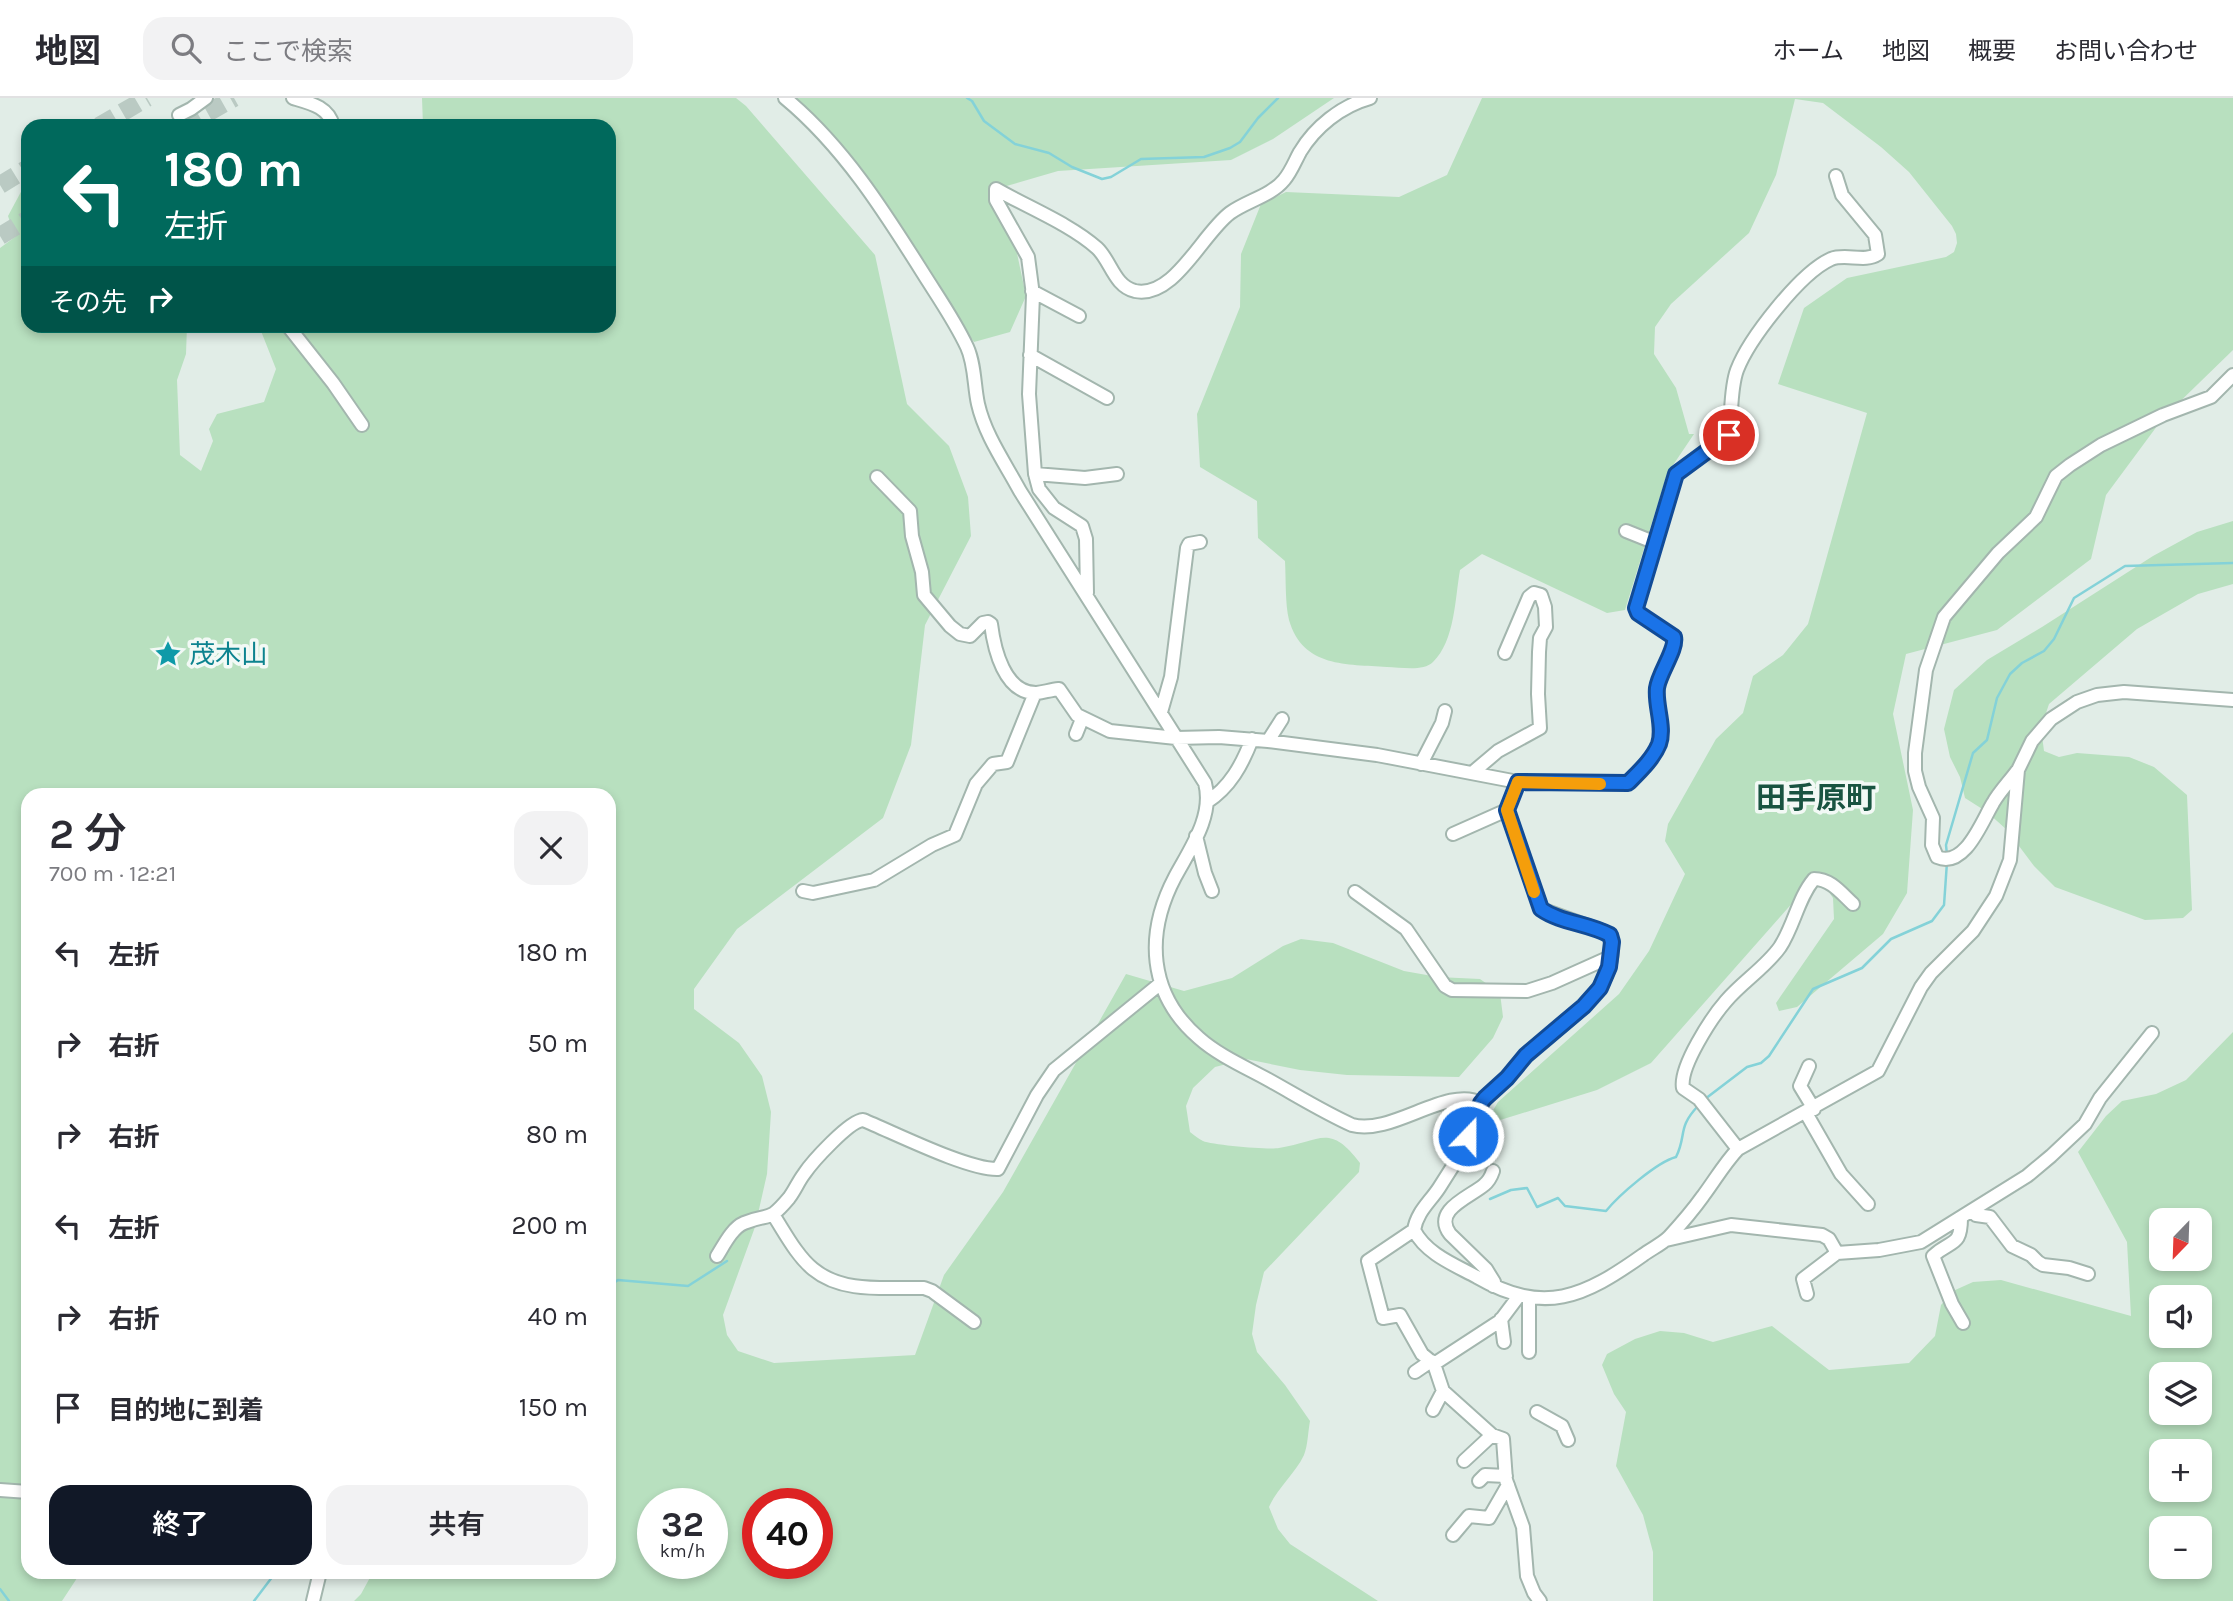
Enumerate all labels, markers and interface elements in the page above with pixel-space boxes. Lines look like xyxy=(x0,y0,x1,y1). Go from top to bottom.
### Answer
search box xyxy=(143,17,633,80)
icon: search xyxy=(167,29,205,67)
text: 地図 xyxy=(35,32,101,70)
text: ここで検索 xyxy=(223,36,353,67)
text: ホーム xyxy=(1773,37,1844,65)
text: 地図 xyxy=(1882,37,1930,65)
text: 概要 xyxy=(1968,37,2016,65)
text: お問い合わせ xyxy=(2054,37,2198,65)
text: 180 m xyxy=(164,141,303,198)
icon: left xyxy=(49,147,140,238)
text: 左折 xyxy=(164,208,228,245)
icon: right xyxy=(141,280,179,318)
text: その先 xyxy=(49,287,127,318)
pin xyxy=(1699,405,1759,465)
icon: arrive xyxy=(1710,416,1748,454)
place icon: 茂木山 xyxy=(153,639,183,669)
place label: 茂木山 xyxy=(189,639,267,670)
district label: 田手原町 xyxy=(1756,780,1876,816)
text: 2 分 xyxy=(49,809,127,859)
button: close xyxy=(514,811,588,885)
text: 700 m · 12:21 xyxy=(49,860,176,887)
icon: left xyxy=(49,934,87,972)
text: 180 m xyxy=(518,937,588,968)
text: 左折 xyxy=(108,940,160,971)
icon: right xyxy=(49,1025,87,1063)
text: 50 m xyxy=(527,1028,588,1059)
text: 右折 xyxy=(108,1031,160,1062)
position arrow xyxy=(1431,1099,1505,1173)
icon: right xyxy=(49,1116,87,1154)
text: 80 m xyxy=(526,1119,588,1150)
text: 右折 xyxy=(108,1122,160,1153)
icon: left xyxy=(49,1207,87,1245)
north arrow xyxy=(2149,1208,2212,1270)
map controls xyxy=(2149,1208,2212,1579)
text: 200 m xyxy=(512,1210,588,1241)
text: 左折 xyxy=(108,1213,160,1244)
button: sound xyxy=(2149,1285,2212,1348)
icon: right xyxy=(49,1298,87,1336)
text: 40 m xyxy=(528,1301,588,1332)
text: 右折 xyxy=(108,1304,160,1335)
button: layers xyxy=(2149,1362,2212,1425)
icon: arrive xyxy=(49,1389,87,1427)
text: 150 m xyxy=(519,1392,588,1423)
text: 目的地に到着 xyxy=(108,1395,264,1426)
button: + xyxy=(2149,1439,2212,1502)
button: 終了 xyxy=(49,1485,312,1565)
button: 共有 xyxy=(326,1485,588,1565)
speed limit sign: 40 xyxy=(742,1488,833,1579)
text: 32 xyxy=(661,1504,704,1545)
button: − xyxy=(2149,1516,2212,1579)
text: km/h xyxy=(660,1540,705,1562)

